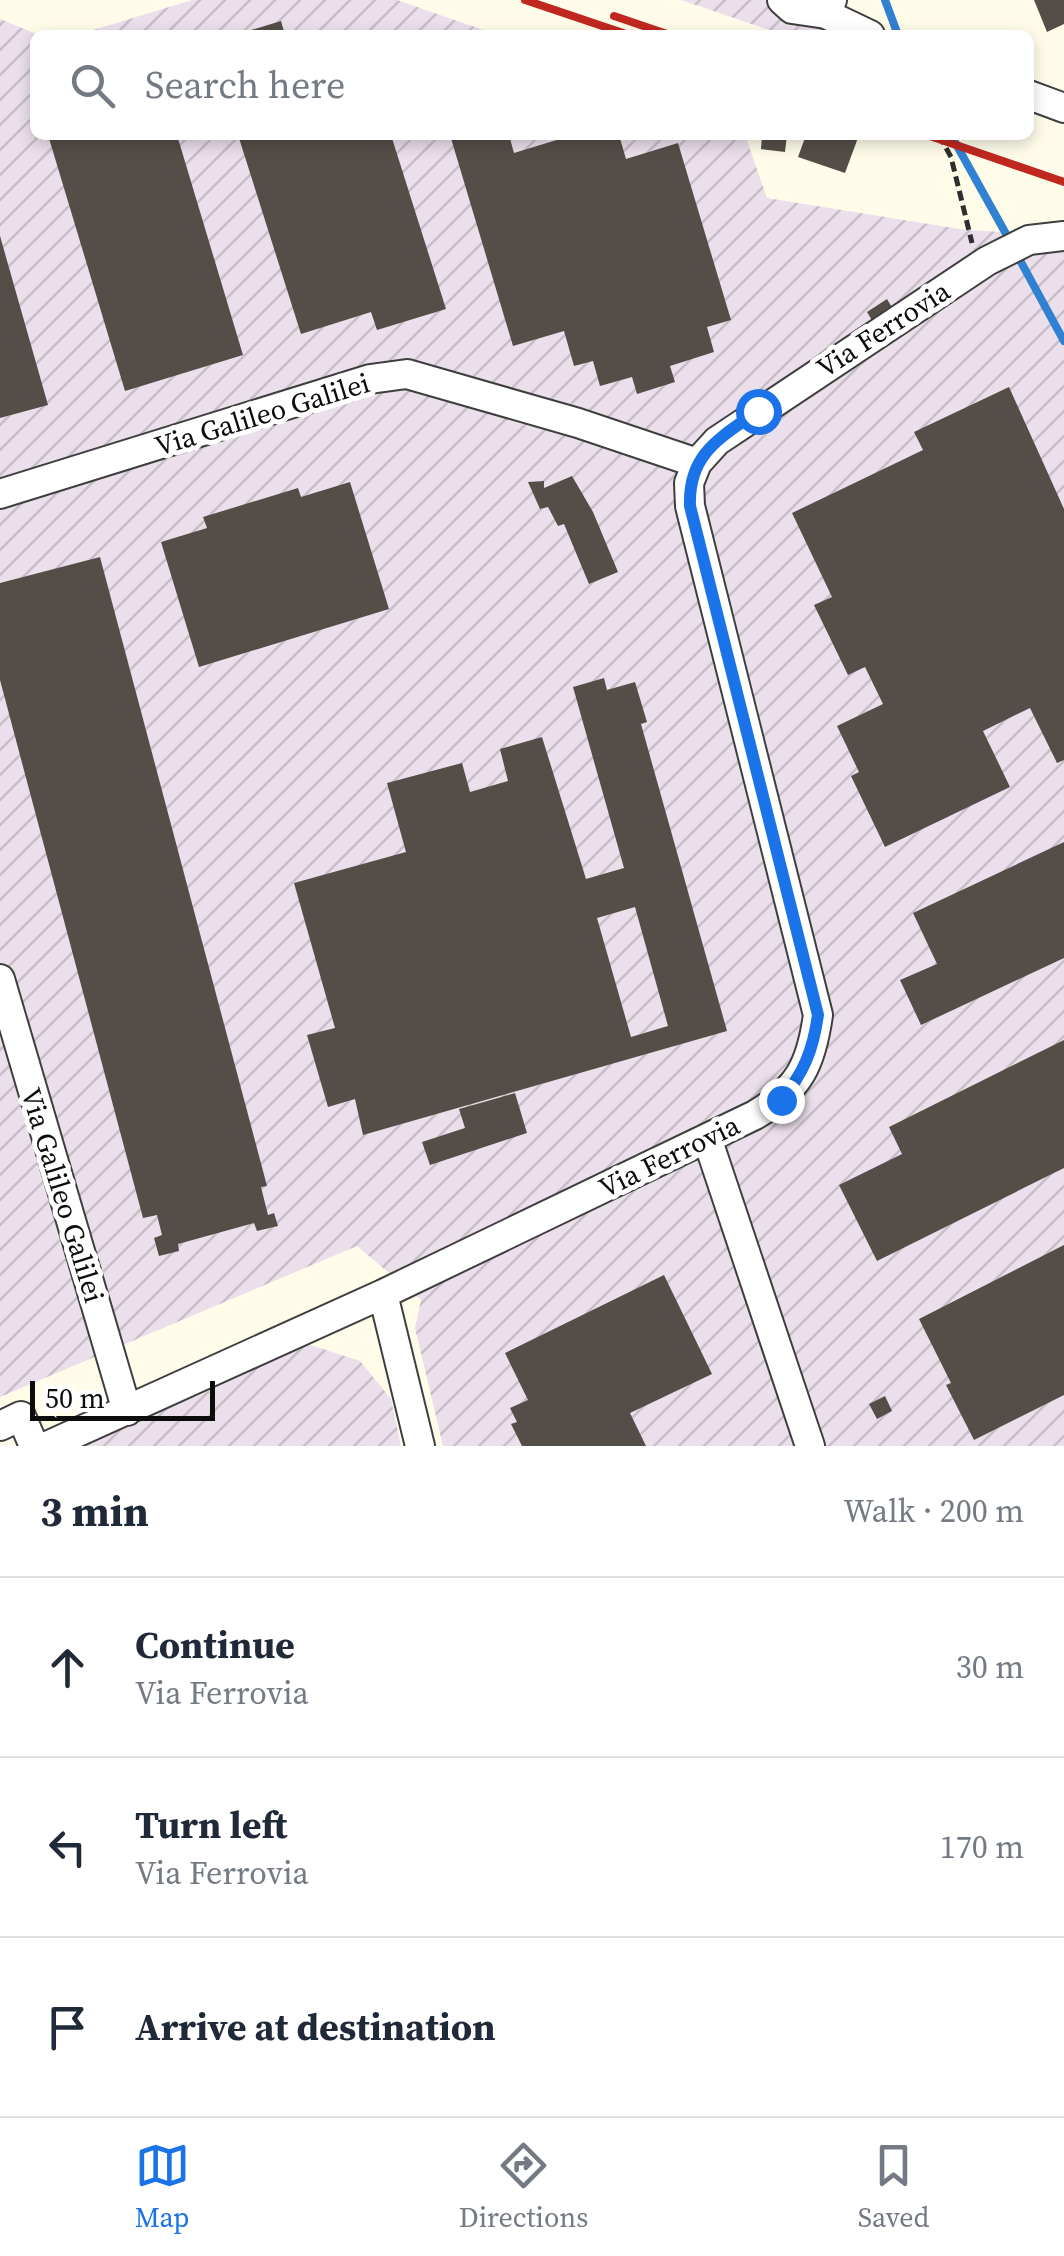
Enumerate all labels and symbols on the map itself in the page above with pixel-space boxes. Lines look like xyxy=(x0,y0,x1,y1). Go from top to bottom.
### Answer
street label: Via Ferrovia xyxy=(809,271,958,386)
street label: Via Galileo Galilei xyxy=(150,363,374,465)
route start xyxy=(736,389,782,435)
route end xyxy=(759,1078,805,1124)
street label: Via Galileo Galilei xyxy=(12,1083,114,1307)
street label: Via Ferrovia xyxy=(592,1105,746,1206)
scale bar xyxy=(30,1376,215,1420)

